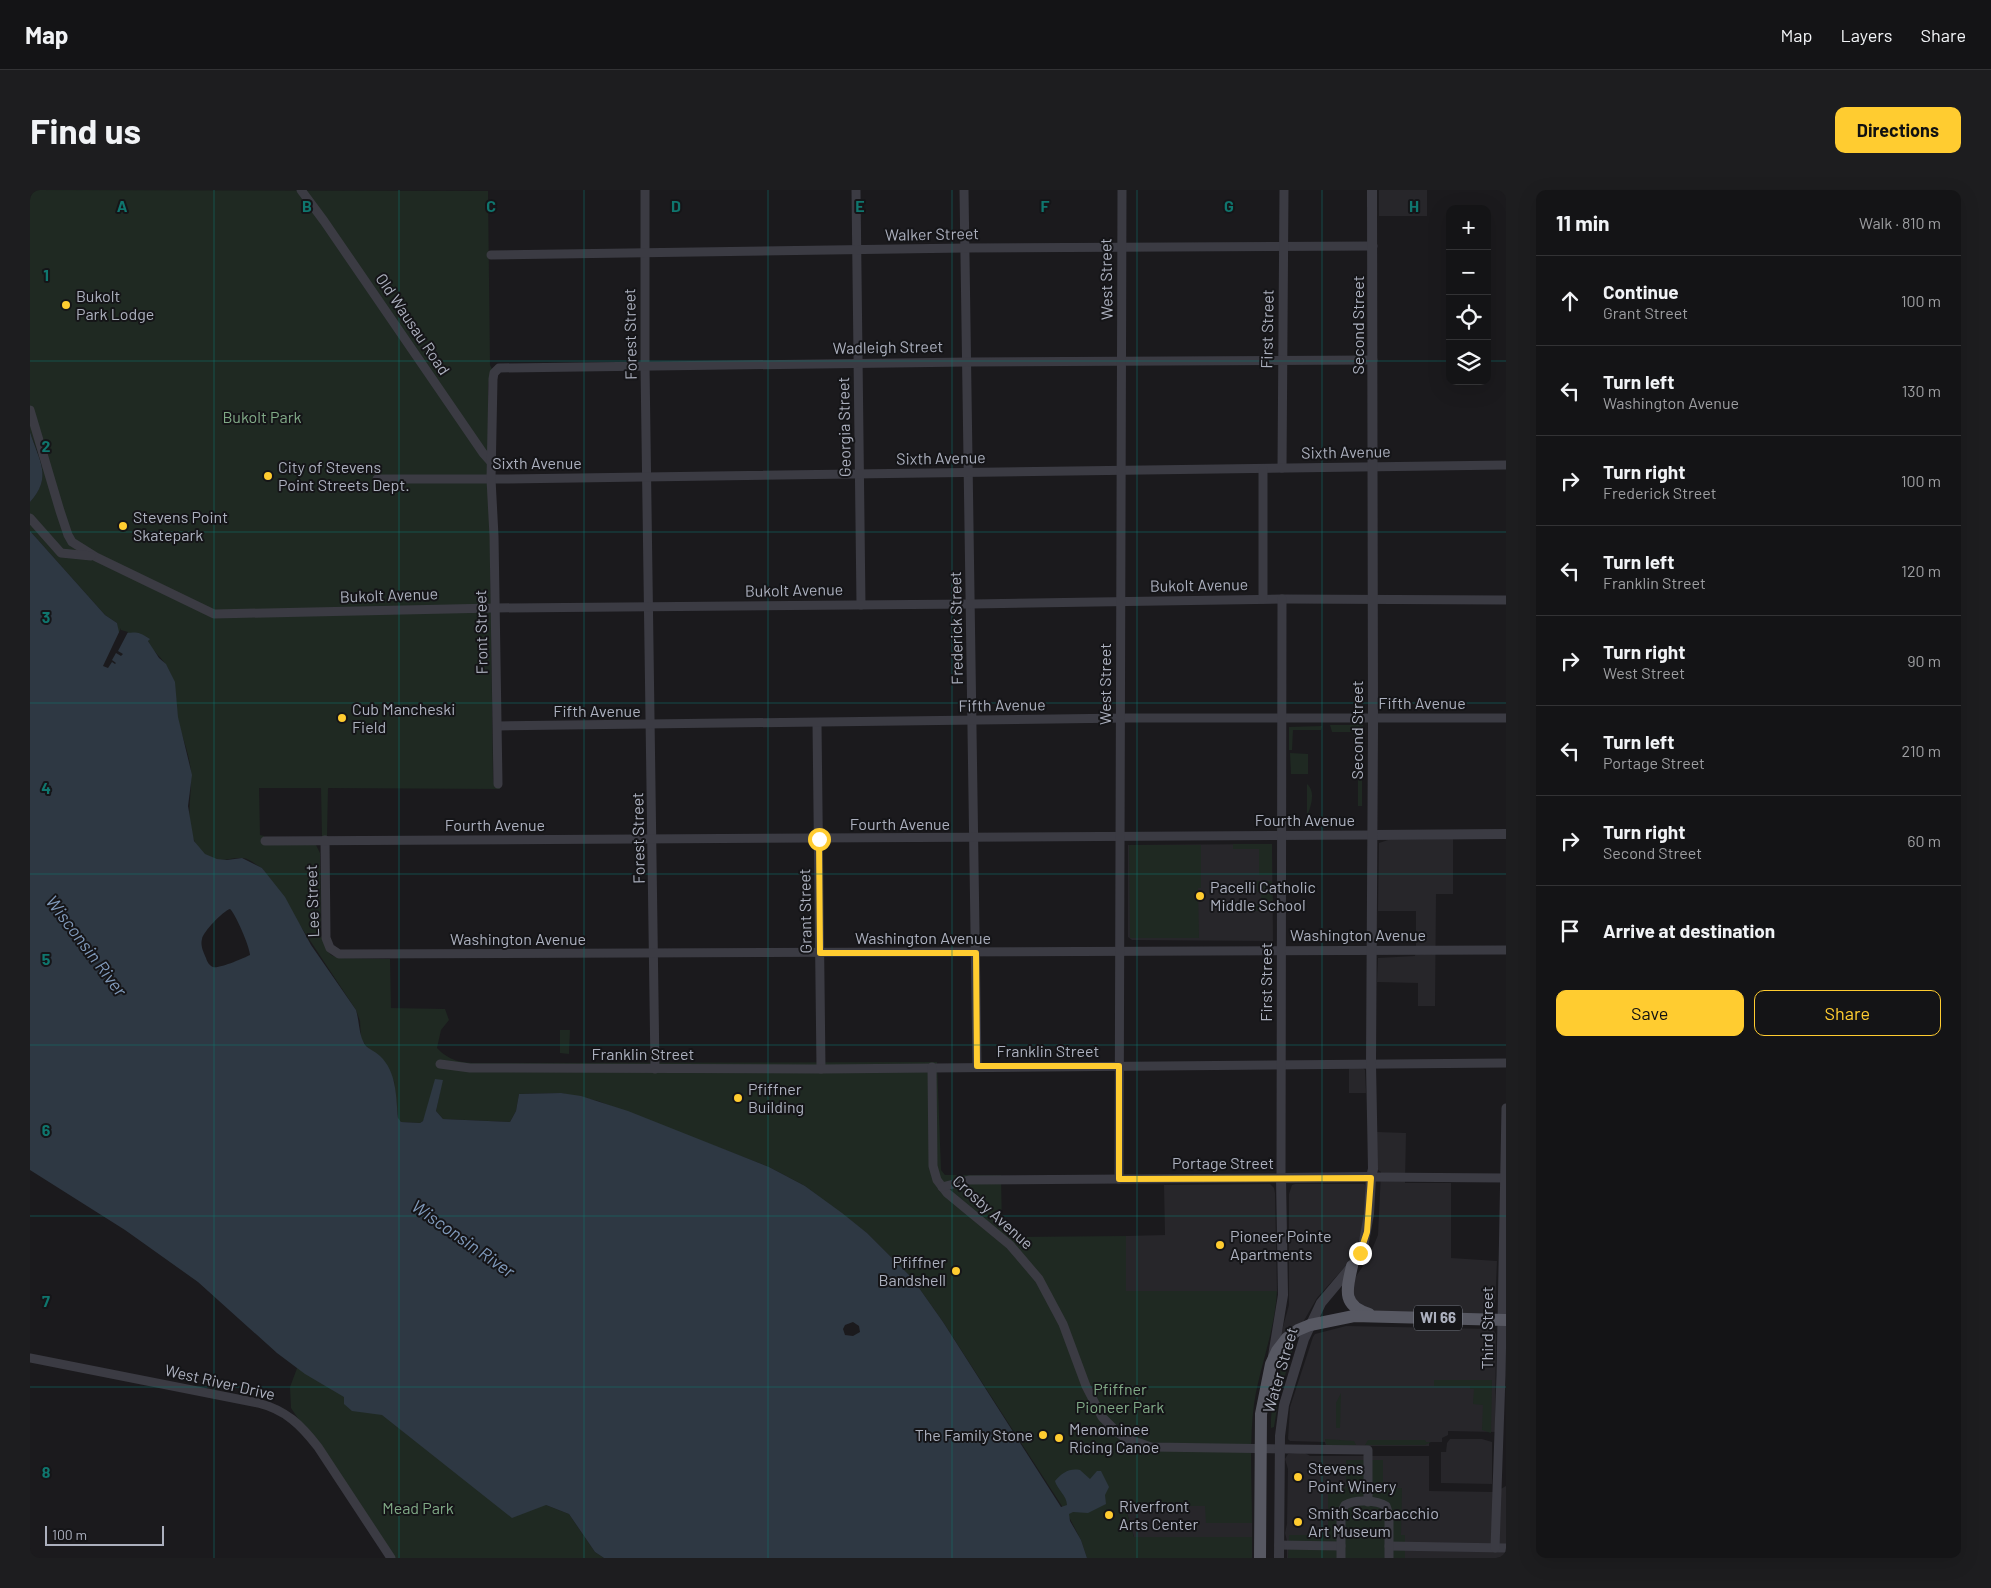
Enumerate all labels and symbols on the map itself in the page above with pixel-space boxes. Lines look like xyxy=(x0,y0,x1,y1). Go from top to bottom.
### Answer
text: A xyxy=(117,196,128,215)
text: B xyxy=(302,196,312,215)
text: C xyxy=(486,196,496,215)
text: D xyxy=(671,196,681,215)
text: E xyxy=(855,196,865,215)
text: F xyxy=(1041,196,1050,215)
text: G xyxy=(1224,196,1234,215)
text: H xyxy=(1409,196,1419,215)
street label: Walker Street xyxy=(885,223,979,244)
street label: West Street xyxy=(1095,238,1116,320)
text: 1 xyxy=(43,265,49,284)
street label: Old Wausau Road xyxy=(372,269,454,378)
street label: Second Street xyxy=(1348,276,1367,375)
place label: Bukolt Park Lodge xyxy=(76,286,154,323)
street label: Forest Street xyxy=(619,288,640,380)
street label: First Street xyxy=(1256,289,1277,369)
marker: Bukolt Park Lodge xyxy=(60,299,72,311)
street label: Wadleigh Street xyxy=(833,336,943,357)
street label: Georgia Street xyxy=(833,377,854,477)
park label: Bukolt Park xyxy=(223,407,301,426)
text: 2 xyxy=(42,436,51,455)
street label: Sixth Avenue xyxy=(1301,441,1391,462)
street label: Sixth Avenue xyxy=(896,447,986,468)
street label: Sixth Avenue xyxy=(492,453,582,472)
place label: City of Stevens Point Streets Dept. xyxy=(278,457,410,494)
marker: City of Stevens Point Streets Dept. xyxy=(262,470,274,482)
place label: Stevens Point Skatepark xyxy=(133,507,228,544)
marker: Stevens Point Skatepark xyxy=(117,520,129,532)
street label: Frederick Street xyxy=(945,571,966,685)
street label: Bukolt Avenue xyxy=(1150,574,1248,595)
street label: Bukolt Avenue xyxy=(745,579,843,600)
street label: Bukolt Avenue xyxy=(339,583,438,606)
street label: Front Street xyxy=(470,589,491,675)
text: 3 xyxy=(42,607,50,626)
street label: West Street xyxy=(1095,643,1114,725)
street label: Second Street xyxy=(1347,681,1366,780)
street label: Fifth Avenue xyxy=(1378,693,1466,712)
street label: Fifth Avenue xyxy=(958,694,1046,715)
place label: Cub Mancheski Field xyxy=(352,699,455,736)
street label: Fifth Avenue xyxy=(553,701,641,720)
marker: Cub Mancheski Field xyxy=(336,712,348,724)
text: 4 xyxy=(41,778,51,797)
street label: Forest Street xyxy=(627,792,648,884)
street label: Fourth Avenue xyxy=(1255,810,1355,829)
street label: Fourth Avenue xyxy=(850,814,950,833)
street label: Fourth Avenue xyxy=(445,815,545,834)
route start xyxy=(808,828,831,851)
street label: Lee Street xyxy=(301,864,322,938)
street label: Grant Street xyxy=(794,868,815,954)
place label: Pacelli Catholic Middle School xyxy=(1210,877,1316,914)
marker: Pacelli Catholic Middle School xyxy=(1194,890,1206,902)
water label: Wisconsin River xyxy=(42,891,132,1001)
street label: Washington Avenue xyxy=(1290,925,1426,944)
street label: Washington Avenue xyxy=(855,928,991,947)
street label: Washington Avenue xyxy=(450,929,586,948)
street label: First Street xyxy=(1256,942,1275,1022)
text: 5 xyxy=(42,949,51,968)
street label: Franklin Street xyxy=(997,1041,1099,1060)
street label: Franklin Street xyxy=(592,1044,694,1063)
place label: Pfiffner Building xyxy=(748,1079,804,1116)
marker: Pfiffner Building xyxy=(732,1092,744,1104)
text: 6 xyxy=(42,1120,51,1139)
street label: Portage Street xyxy=(1172,1153,1274,1172)
street label: Crosby Avenue xyxy=(949,1170,1038,1253)
water label: Wisconsin River xyxy=(408,1195,520,1282)
place label: Pioneer Pointe Apartments xyxy=(1230,1226,1332,1263)
marker: Pioneer Pointe Apartments xyxy=(1214,1239,1226,1251)
route end xyxy=(1349,1242,1372,1265)
place label: Pfiffner Bandshell xyxy=(879,1252,946,1289)
marker: Pfiffner Bandshell xyxy=(950,1265,962,1277)
street label: Third Street xyxy=(1477,1286,1496,1370)
text: 7 xyxy=(42,1291,50,1310)
road number: WI 66 xyxy=(1414,1306,1462,1330)
street label: Water Street xyxy=(1258,1325,1301,1415)
street label: West River Drive xyxy=(163,1360,277,1403)
park label: Pfiffner Pioneer Park xyxy=(1076,1379,1164,1416)
place label: Menominee Ricing Canoe xyxy=(1069,1419,1159,1456)
place label: The Family Stone xyxy=(915,1425,1033,1444)
marker: The Family Stone xyxy=(1037,1429,1049,1441)
marker: Menominee Ricing Canoe xyxy=(1053,1432,1065,1444)
place label: Stevens Point Winery xyxy=(1308,1458,1397,1495)
text: 8 xyxy=(42,1462,51,1481)
marker: Stevens Point Winery xyxy=(1292,1471,1304,1483)
place label: Riverfront Arts Center xyxy=(1119,1496,1198,1533)
park label: Mead Park xyxy=(382,1498,454,1517)
place label: Smith Scarbacchio Art Museum xyxy=(1308,1503,1439,1540)
marker: Riverfront Arts Center xyxy=(1103,1509,1115,1521)
marker: Smith Scarbacchio Art Museum xyxy=(1292,1516,1304,1528)
scale bar xyxy=(45,1523,164,1546)

